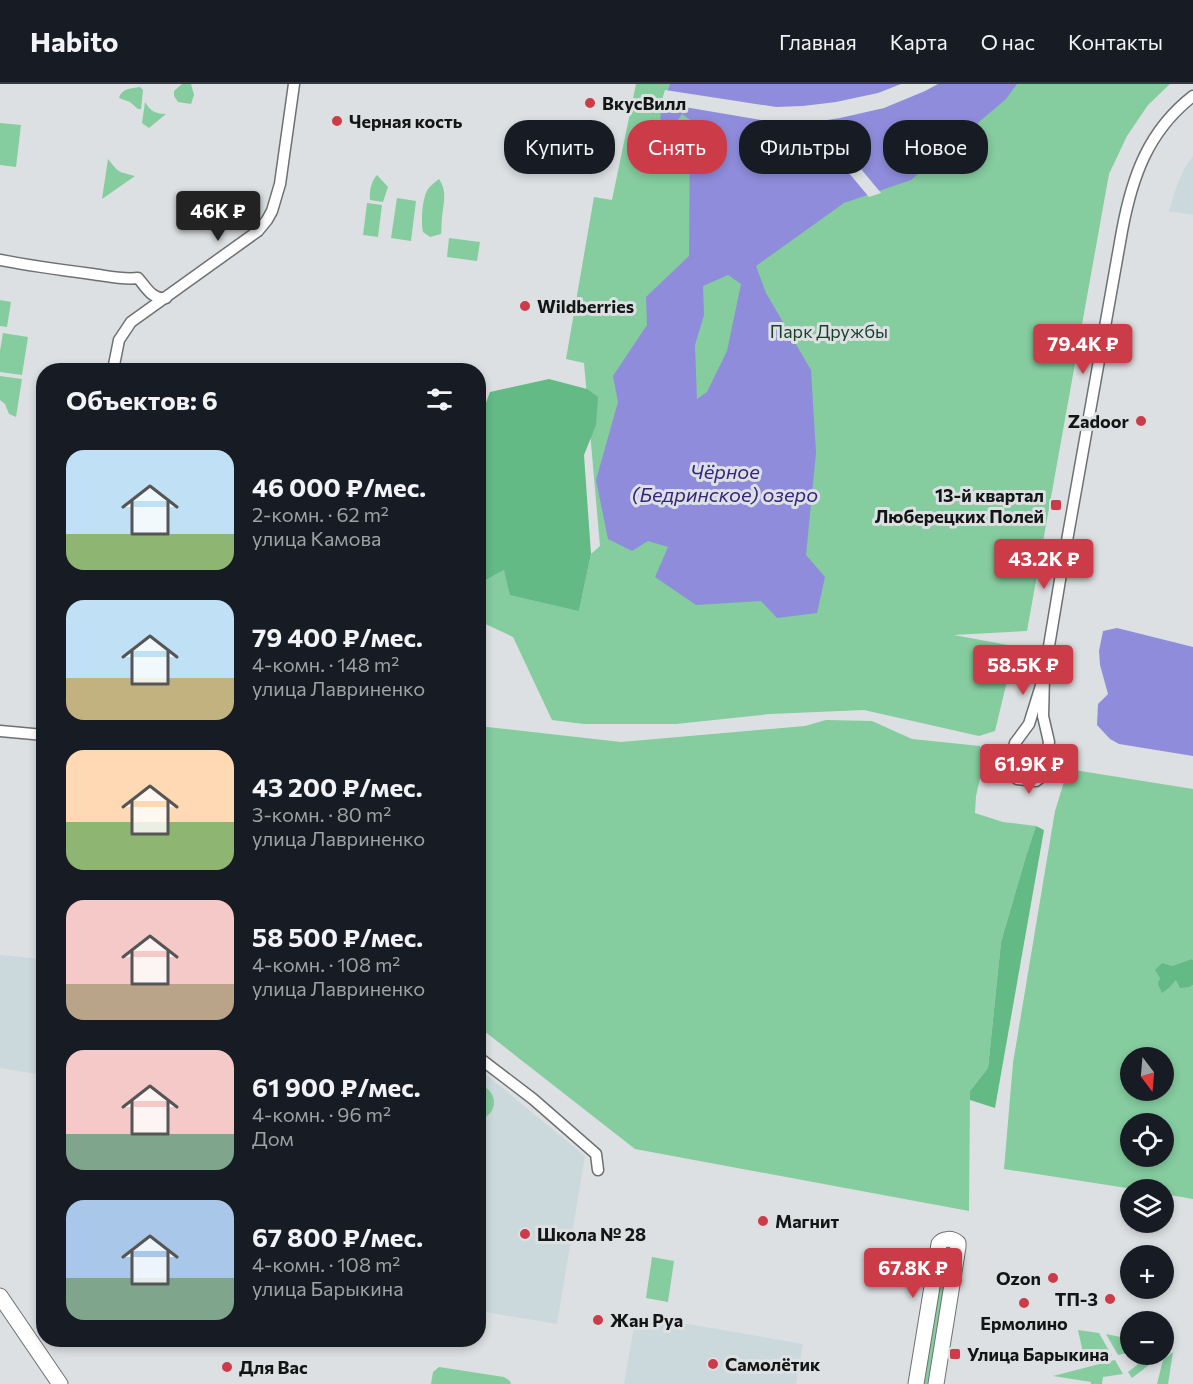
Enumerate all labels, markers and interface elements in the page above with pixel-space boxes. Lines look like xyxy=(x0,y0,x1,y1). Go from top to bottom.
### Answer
text: Habito xyxy=(30,24,119,58)
text: Главная xyxy=(779,29,857,54)
text: Карта xyxy=(890,29,948,54)
text: О нас xyxy=(981,29,1035,54)
text: Контакты xyxy=(1068,29,1163,54)
place label: ВкусВилл xyxy=(602,92,686,114)
marker: ВкусВилл xyxy=(583,96,597,110)
place label: Черная кость xyxy=(349,110,463,132)
marker: Черная кость xyxy=(330,114,344,128)
chip: Купить xyxy=(504,120,615,174)
chip: Снять xyxy=(627,120,727,174)
chip: Фильтры xyxy=(739,120,871,174)
chip: Новое xyxy=(883,120,988,174)
pin: 46K ₽ xyxy=(176,191,260,242)
text: 46K ₽ xyxy=(190,198,246,222)
place label: Wildberries xyxy=(537,295,634,317)
marker: Wildberries xyxy=(518,299,532,313)
park label: Парк Дружбы xyxy=(770,320,888,342)
pin: 79.4K ₽ xyxy=(1028,324,1138,375)
text: 79.4K ₽ xyxy=(1047,331,1119,355)
icon: filters xyxy=(423,383,456,416)
text: Объектов: 6 xyxy=(66,384,218,415)
place label: Zadoor xyxy=(1068,410,1130,432)
marker: Zadoor xyxy=(1134,414,1148,428)
water label: Чёрное (Бедринское) озеро xyxy=(632,459,818,506)
text: 46 000 ₽/мес. xyxy=(252,471,426,502)
icon: home xyxy=(114,474,186,546)
place label: 13-й квартал Люберецких Полей xyxy=(875,484,1044,527)
marker: 13-й квартал Люберецких Полей xyxy=(1049,498,1063,512)
text: 2-комн. · 62 m² xyxy=(252,502,389,526)
text: улица Камова xyxy=(252,526,381,550)
pin: 43.2K ₽ xyxy=(989,539,1099,590)
text: 43.2K ₽ xyxy=(1008,546,1080,570)
text: 79 400 ₽/мес. xyxy=(252,621,423,652)
icon: home xyxy=(114,624,186,696)
pin: 58.5K ₽ xyxy=(968,645,1078,696)
text: 4-комн. · 148 m² xyxy=(252,652,399,676)
text: 58.5K ₽ xyxy=(987,652,1059,676)
text: улица Лавриненко xyxy=(252,676,425,700)
pin: 61.9K ₽ xyxy=(974,744,1084,795)
text: 61.9K ₽ xyxy=(994,751,1064,775)
text: 43 200 ₽/мес. xyxy=(252,771,423,802)
icon: home xyxy=(114,774,186,846)
text: 3-комн. · 80 m² xyxy=(252,802,391,826)
text: улица Лавриненко xyxy=(252,826,425,850)
text: 58 500 ₽/мес. xyxy=(252,921,423,952)
icon: home xyxy=(114,924,186,996)
text: 4-комн. · 108 m² xyxy=(252,952,400,976)
text: улица Лавриненко xyxy=(252,976,425,1000)
north arrow xyxy=(1120,1047,1174,1101)
map controls xyxy=(1120,1047,1174,1365)
text: 61 900 ₽/мес. xyxy=(252,1071,421,1102)
icon: home xyxy=(114,1074,186,1146)
text: 4-комн. · 96 m² xyxy=(252,1102,391,1126)
button: locate xyxy=(1120,1113,1174,1167)
text: Дом xyxy=(252,1126,294,1150)
button: layers xyxy=(1120,1179,1174,1233)
place label: Магнит xyxy=(775,1210,839,1232)
marker: Магнит xyxy=(756,1214,770,1228)
text: 67 800 ₽/мес. xyxy=(252,1221,423,1252)
place label: Школа № 28 xyxy=(537,1223,646,1245)
icon: home xyxy=(114,1224,186,1296)
marker: Школа № 28 xyxy=(518,1227,532,1241)
button: + xyxy=(1120,1245,1174,1299)
pin: 67.8K ₽ xyxy=(858,1248,968,1299)
text: 4-комн. · 108 m² xyxy=(252,1252,400,1276)
text: 67.8K ₽ xyxy=(878,1255,948,1279)
place label: Ozon xyxy=(996,1267,1041,1289)
marker: Ozon xyxy=(1046,1271,1060,1285)
text: улица Барыкина xyxy=(252,1276,404,1300)
place label: ТП-3 xyxy=(1055,1288,1098,1310)
marker: ТП-3 xyxy=(1103,1292,1117,1306)
marker: Ермолино xyxy=(1017,1296,1031,1310)
place label: Жан Руа xyxy=(610,1309,683,1331)
button: − xyxy=(1120,1311,1174,1365)
place label: Ермолино xyxy=(980,1312,1068,1334)
marker: Жан Руа xyxy=(591,1313,605,1327)
place label: Улица Барыкина xyxy=(967,1343,1109,1365)
marker: Улица Барыкина xyxy=(948,1347,962,1361)
place label: Самолётик xyxy=(725,1353,821,1375)
place label: Для Вас xyxy=(239,1356,308,1378)
marker: Самолётик xyxy=(706,1357,720,1371)
marker: Для Вас xyxy=(220,1360,234,1374)

